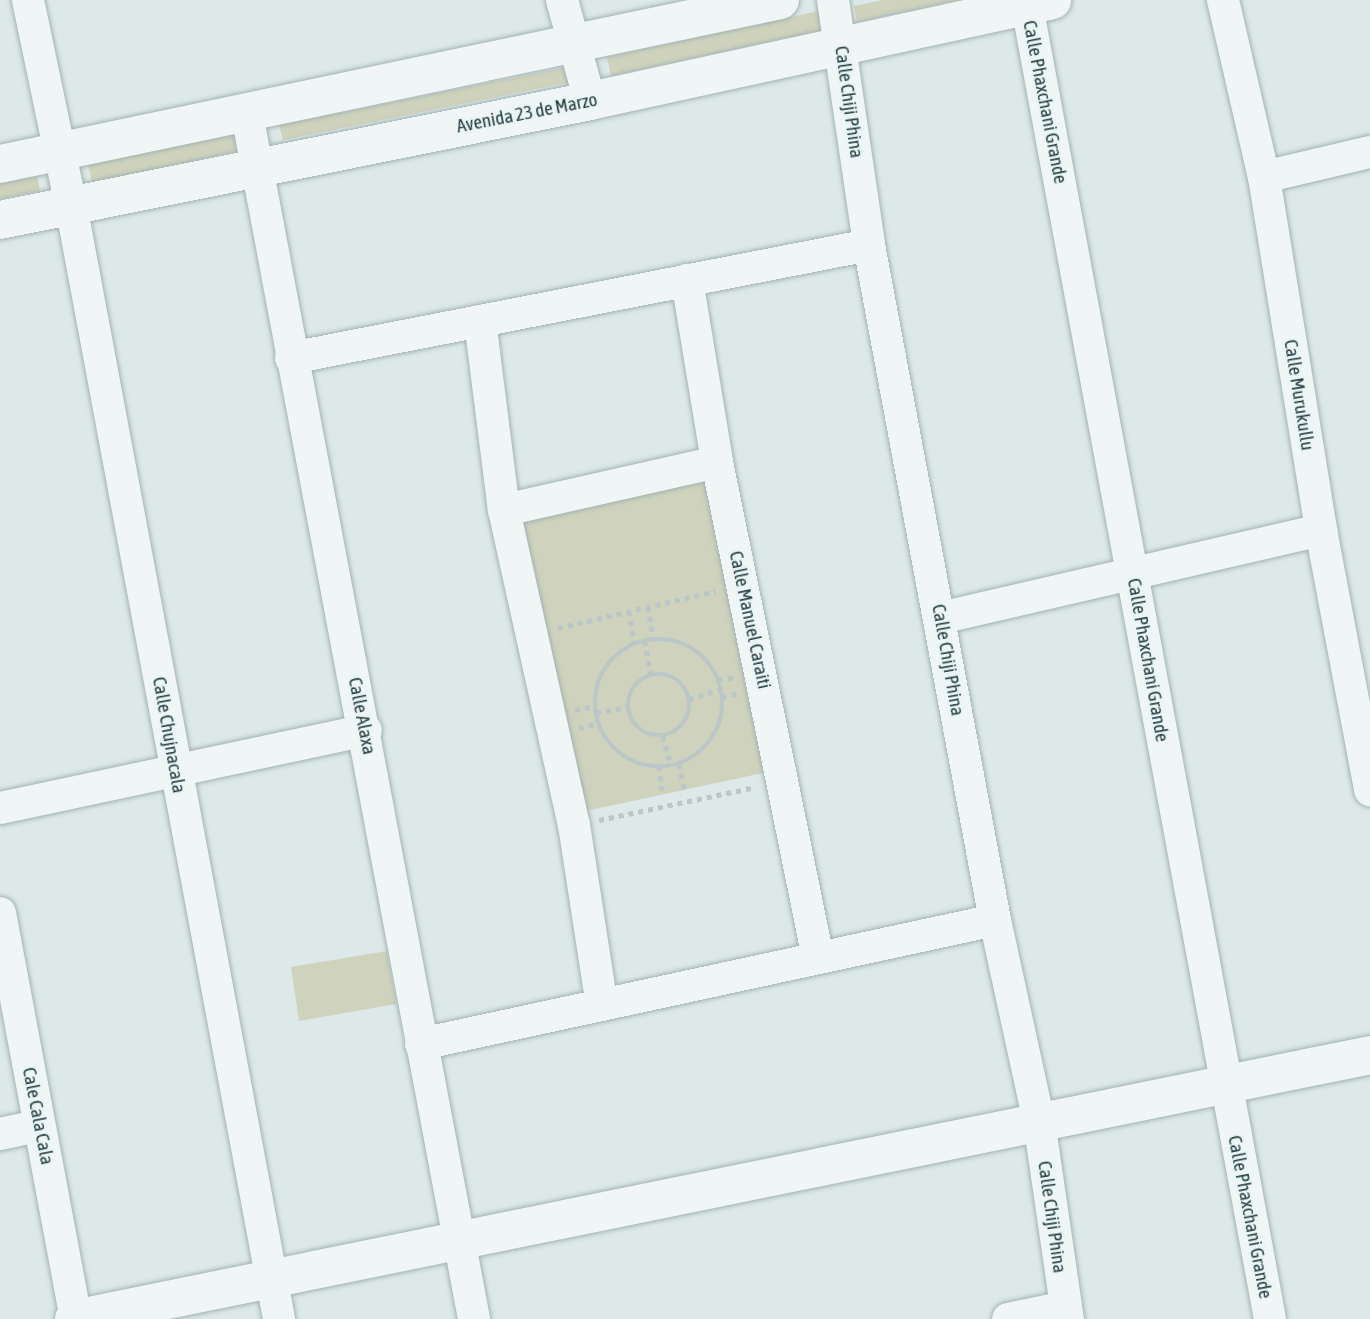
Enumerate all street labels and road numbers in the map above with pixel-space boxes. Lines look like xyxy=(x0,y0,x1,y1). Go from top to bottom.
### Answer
street label: Calle Phaxchani Grande xyxy=(1018,19,1072,185)
street label: Calle Chiji Phina xyxy=(830,45,868,159)
street label: Avenida 23 de Marzo xyxy=(455,88,599,138)
street label: Calle Murukullu xyxy=(1279,338,1319,452)
street label: Calle Manuel Caraiti xyxy=(724,549,776,691)
street label: Calle Phaxchani Grande xyxy=(1122,576,1174,744)
street label: Calle Chiji Phina xyxy=(927,602,969,718)
street label: Calle Chujnacala xyxy=(148,675,190,795)
street label: Calle Alaxa xyxy=(343,675,381,757)
street label: Cale Cala Cala xyxy=(17,1065,59,1167)
street label: Calle Phaxchani Grande xyxy=(1223,1134,1277,1300)
street label: Calle Chiji Phina xyxy=(1033,1160,1071,1274)

